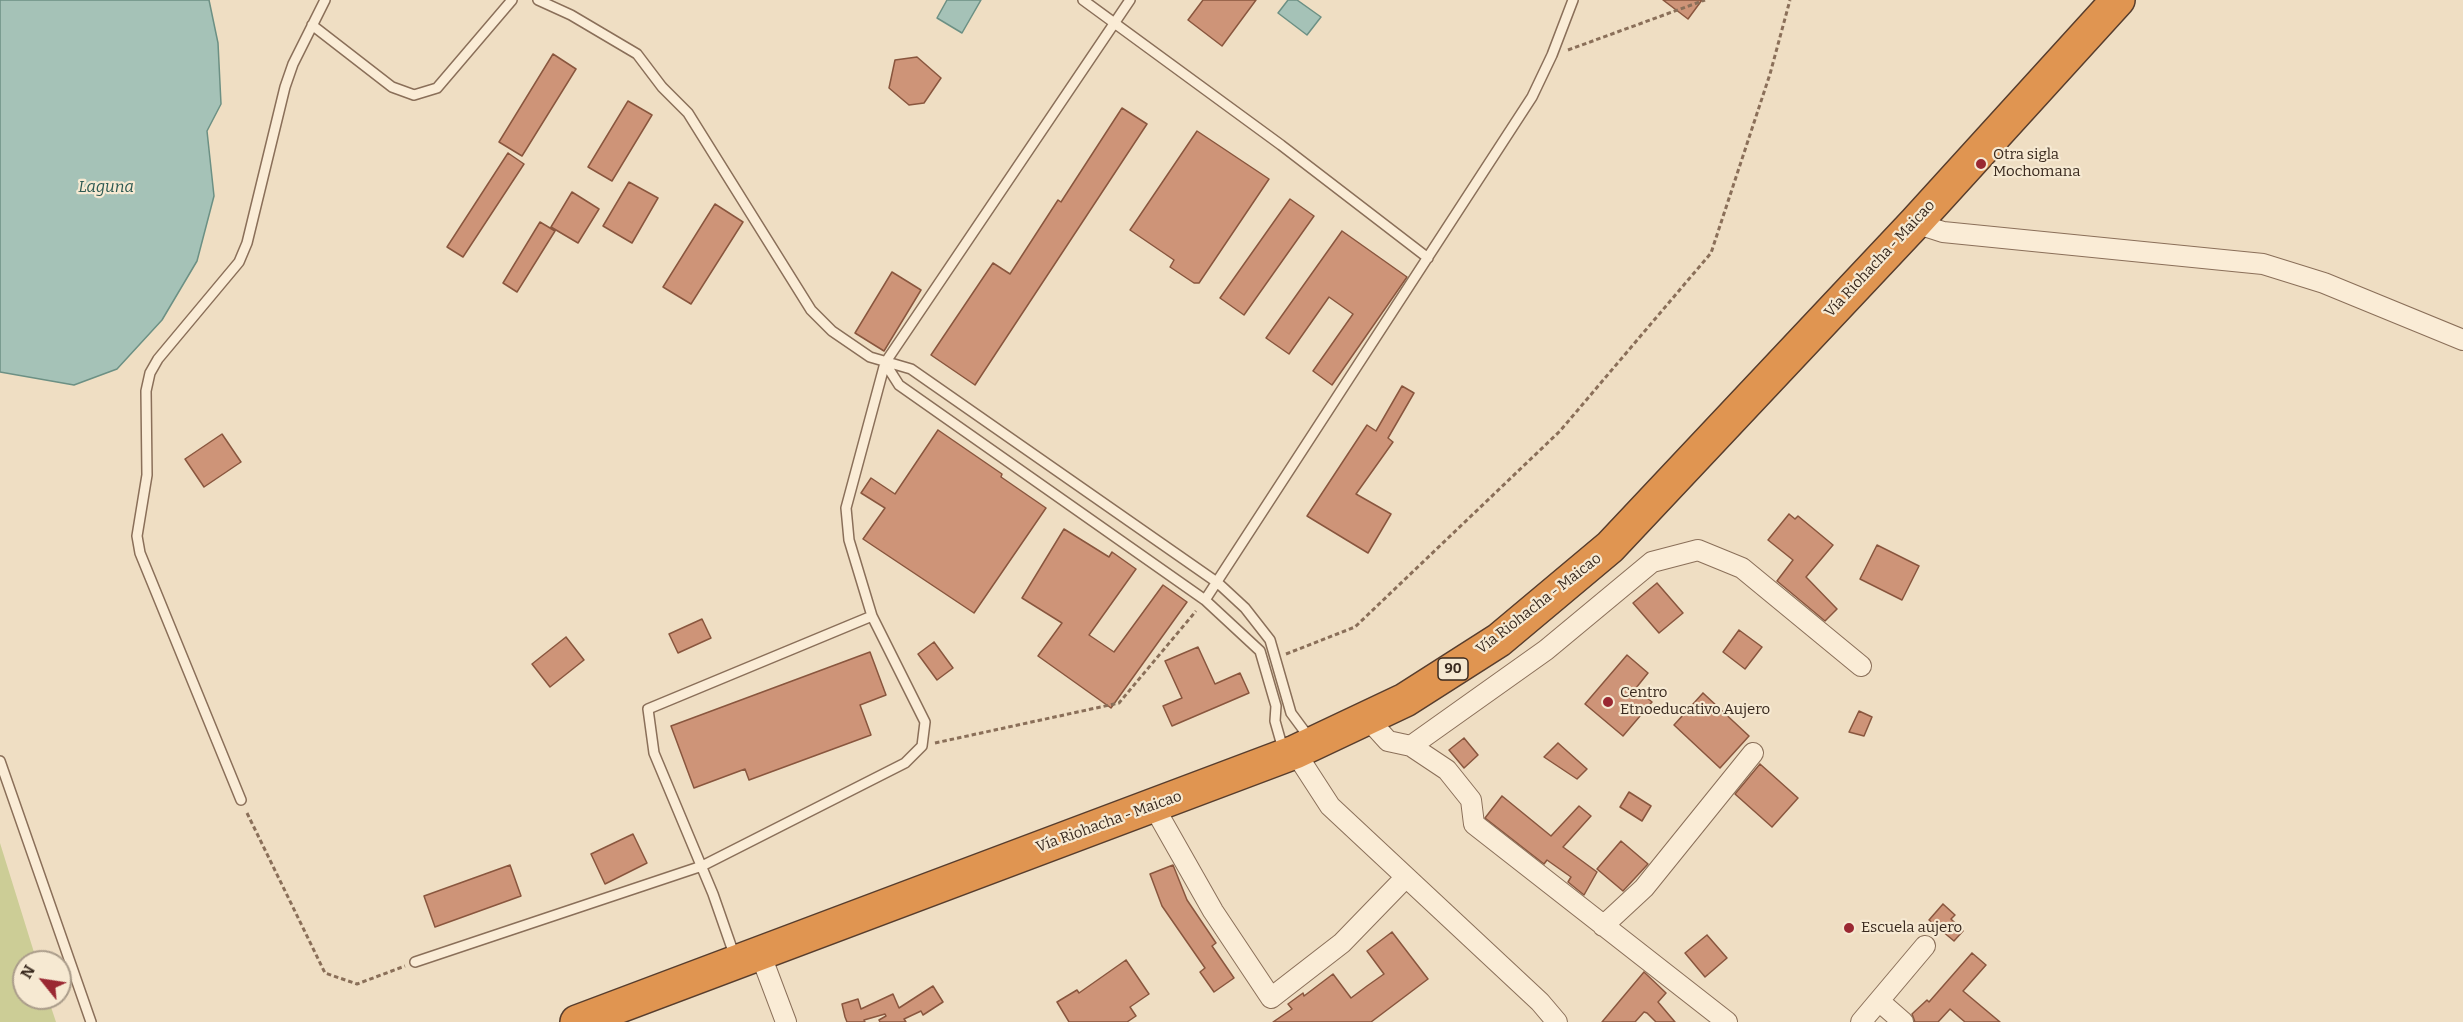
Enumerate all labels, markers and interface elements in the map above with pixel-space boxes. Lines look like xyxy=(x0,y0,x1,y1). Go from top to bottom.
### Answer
place label: Otra sigla Mochomana xyxy=(1993,146,2080,181)
marker: Otra sigla Mochomana xyxy=(1974,157,1988,171)
water label: Laguna xyxy=(78,178,134,198)
street label: Vía Riohacha - Maicao xyxy=(1821,197,1939,321)
street label: Vía Riohacha - Maicao xyxy=(1473,550,1605,658)
road number: 90 xyxy=(1438,658,1468,680)
place label: Centro Etnoeducativo Aujero xyxy=(1620,684,1770,719)
marker: Centro Etnoeducativo Aujero xyxy=(1601,695,1615,709)
street label: Vía Riohacha - Maicao xyxy=(1034,787,1184,857)
place label: Escuela aujero xyxy=(1861,919,1962,937)
marker: Escuela aujero xyxy=(1842,921,1856,935)
north arrow xyxy=(12,950,72,1010)
text: N xyxy=(16,962,39,982)

